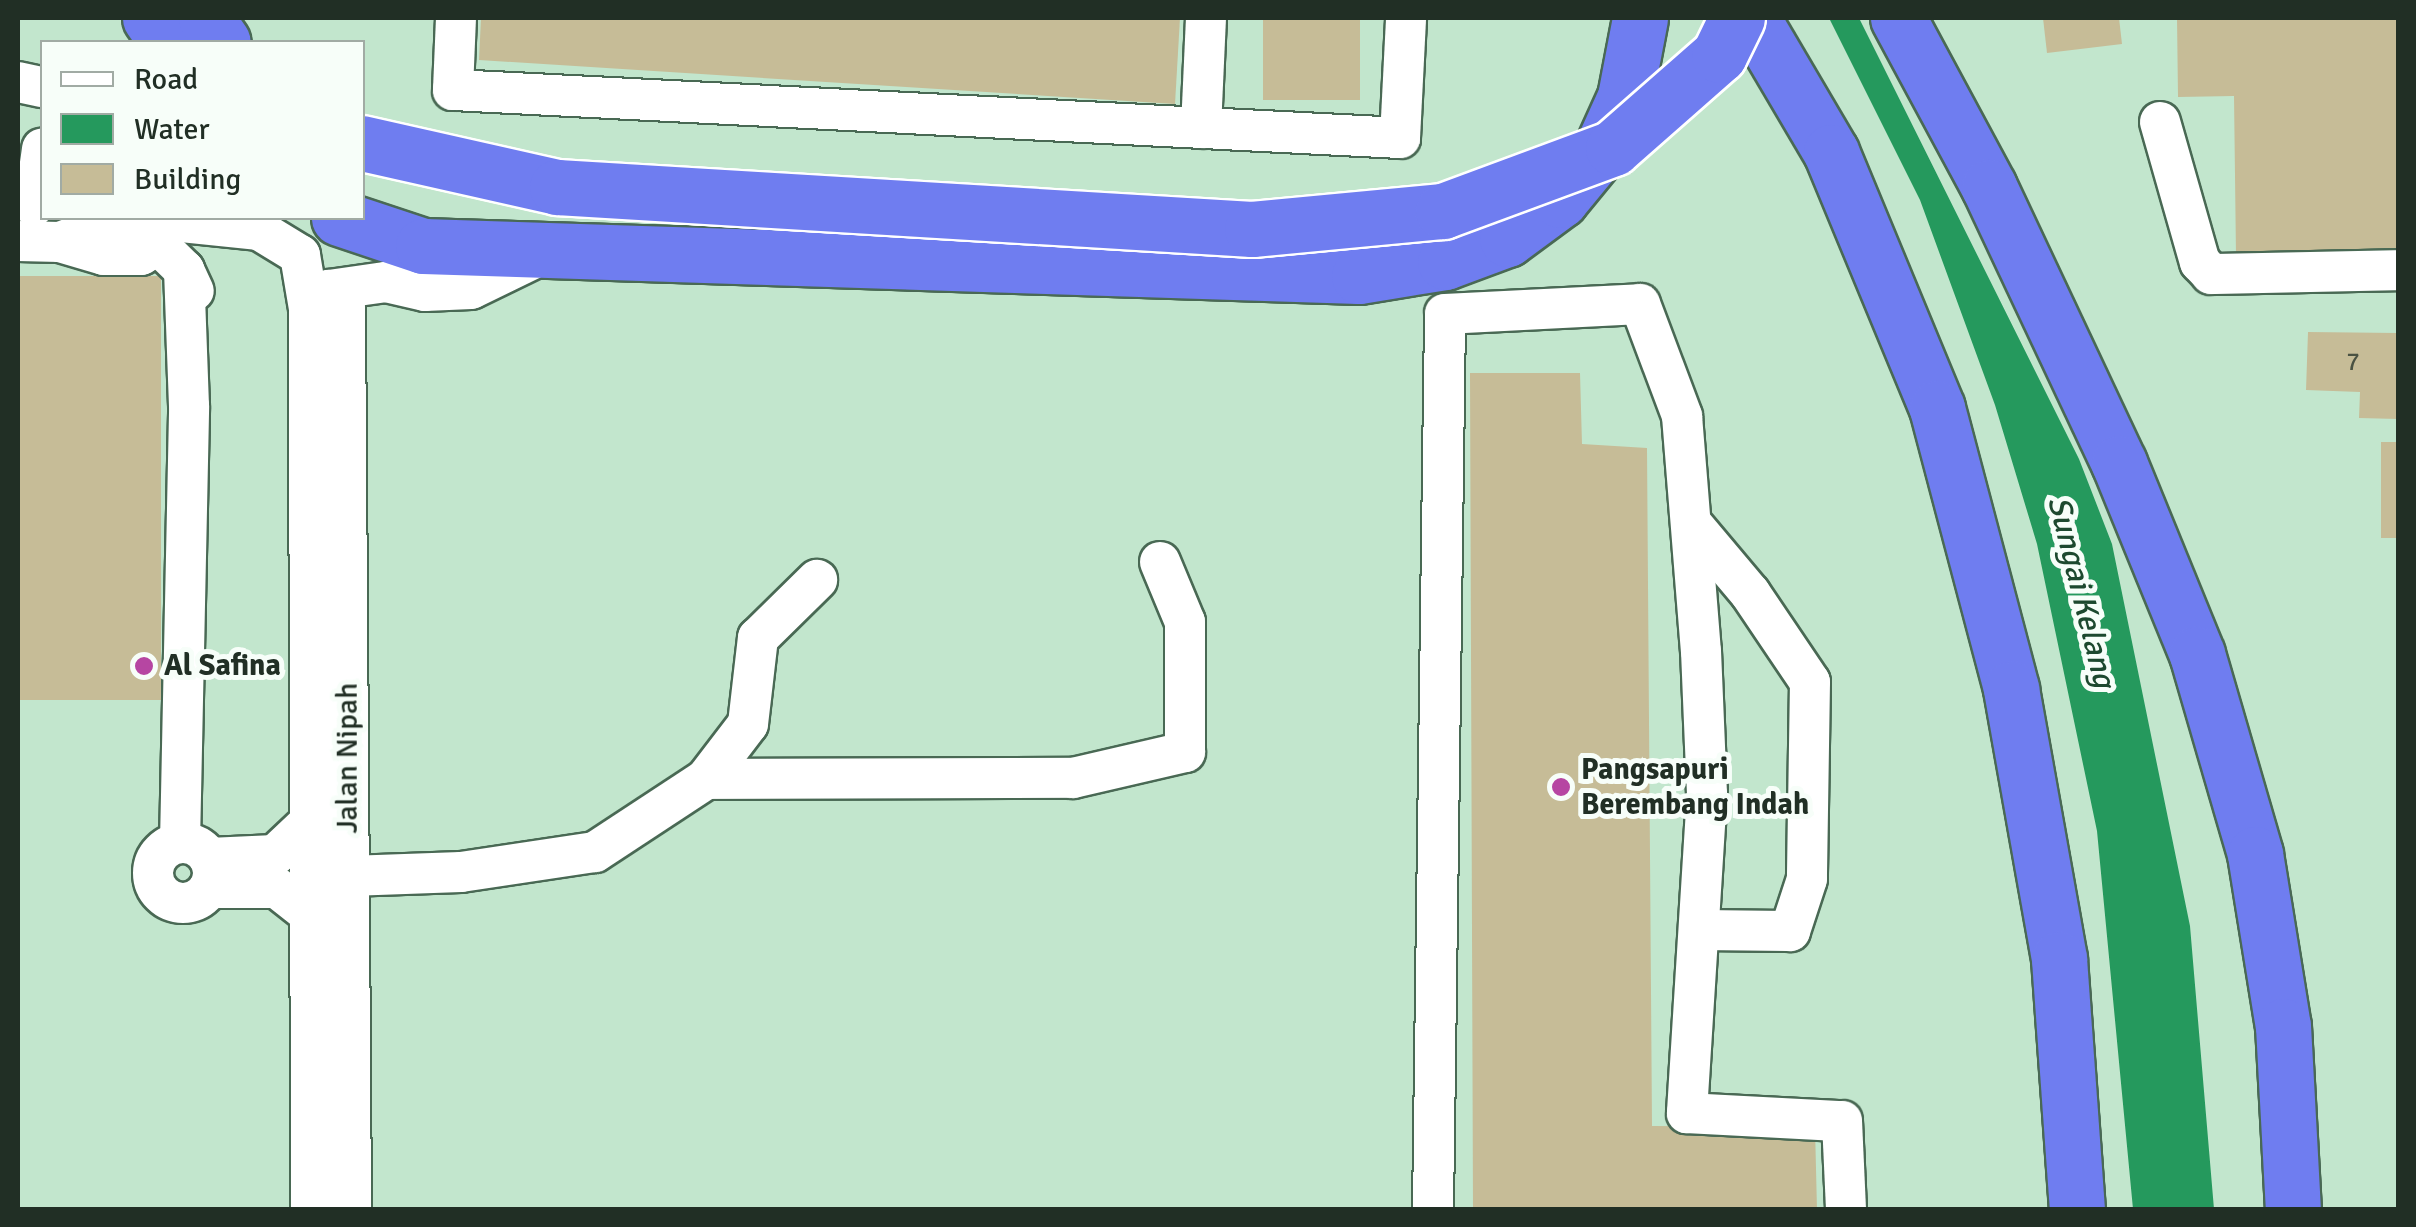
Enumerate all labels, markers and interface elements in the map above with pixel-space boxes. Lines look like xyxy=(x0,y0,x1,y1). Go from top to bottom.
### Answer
legend xyxy=(40,40,365,220)
text: Road xyxy=(134,61,198,98)
text: Water xyxy=(134,111,210,148)
text: Building xyxy=(134,161,241,198)
house number: 7 xyxy=(2346,347,2360,377)
water label: Sungai Kelang xyxy=(2039,492,2123,692)
place label: Al Safina xyxy=(164,648,281,684)
marker: Al Safina xyxy=(133,655,155,677)
street label: Jalan Nipah xyxy=(330,683,366,833)
place label: Pangsapuri Berembang Indah xyxy=(1581,752,1809,822)
marker: Pangsapuri Berembang Indah xyxy=(1550,776,1572,798)

